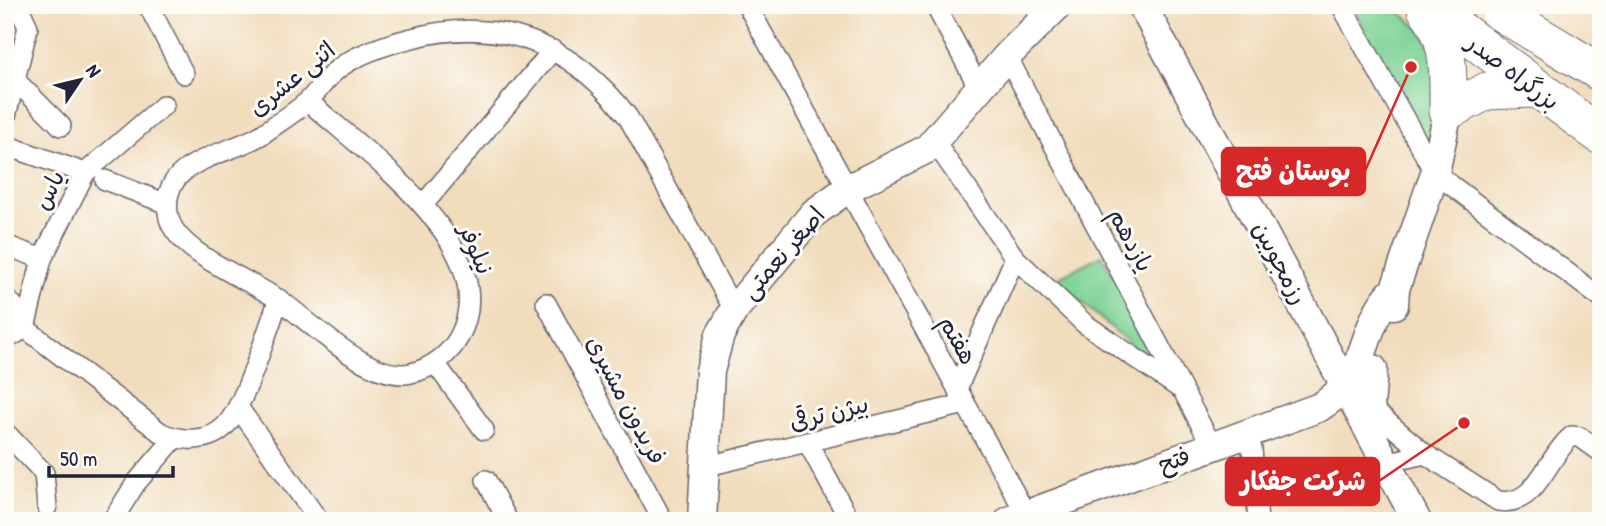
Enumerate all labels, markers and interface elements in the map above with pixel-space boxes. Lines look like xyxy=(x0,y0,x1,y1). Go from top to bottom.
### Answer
street label: بزرگراه صدر xyxy=(1459,24,1567,117)
street label: اثنی عشری xyxy=(241,33,342,123)
north arrow xyxy=(46,46,116,116)
text: N xyxy=(80,59,107,82)
callout: بوستان فتح xyxy=(1222,148,1365,195)
text: بوستان فتح xyxy=(1235,153,1351,188)
street label: یاس xyxy=(25,164,72,215)
street label: اصغر نعمتی xyxy=(733,199,831,305)
street label: یازدهم xyxy=(1099,202,1162,278)
street label: رزمجوبین xyxy=(1246,215,1316,310)
street label: نیلوفر xyxy=(450,217,502,279)
street label: هفتم xyxy=(930,309,985,371)
street label: فریدون مشیری xyxy=(579,329,674,470)
street label: بیژن ترقی xyxy=(786,387,872,437)
scale bar xyxy=(49,435,173,479)
street label: فتح xyxy=(1153,439,1195,481)
text: 50 m xyxy=(60,444,97,473)
callout: شرکت جفکار xyxy=(1226,458,1379,505)
text: شرکت جفکار xyxy=(1238,463,1366,498)

